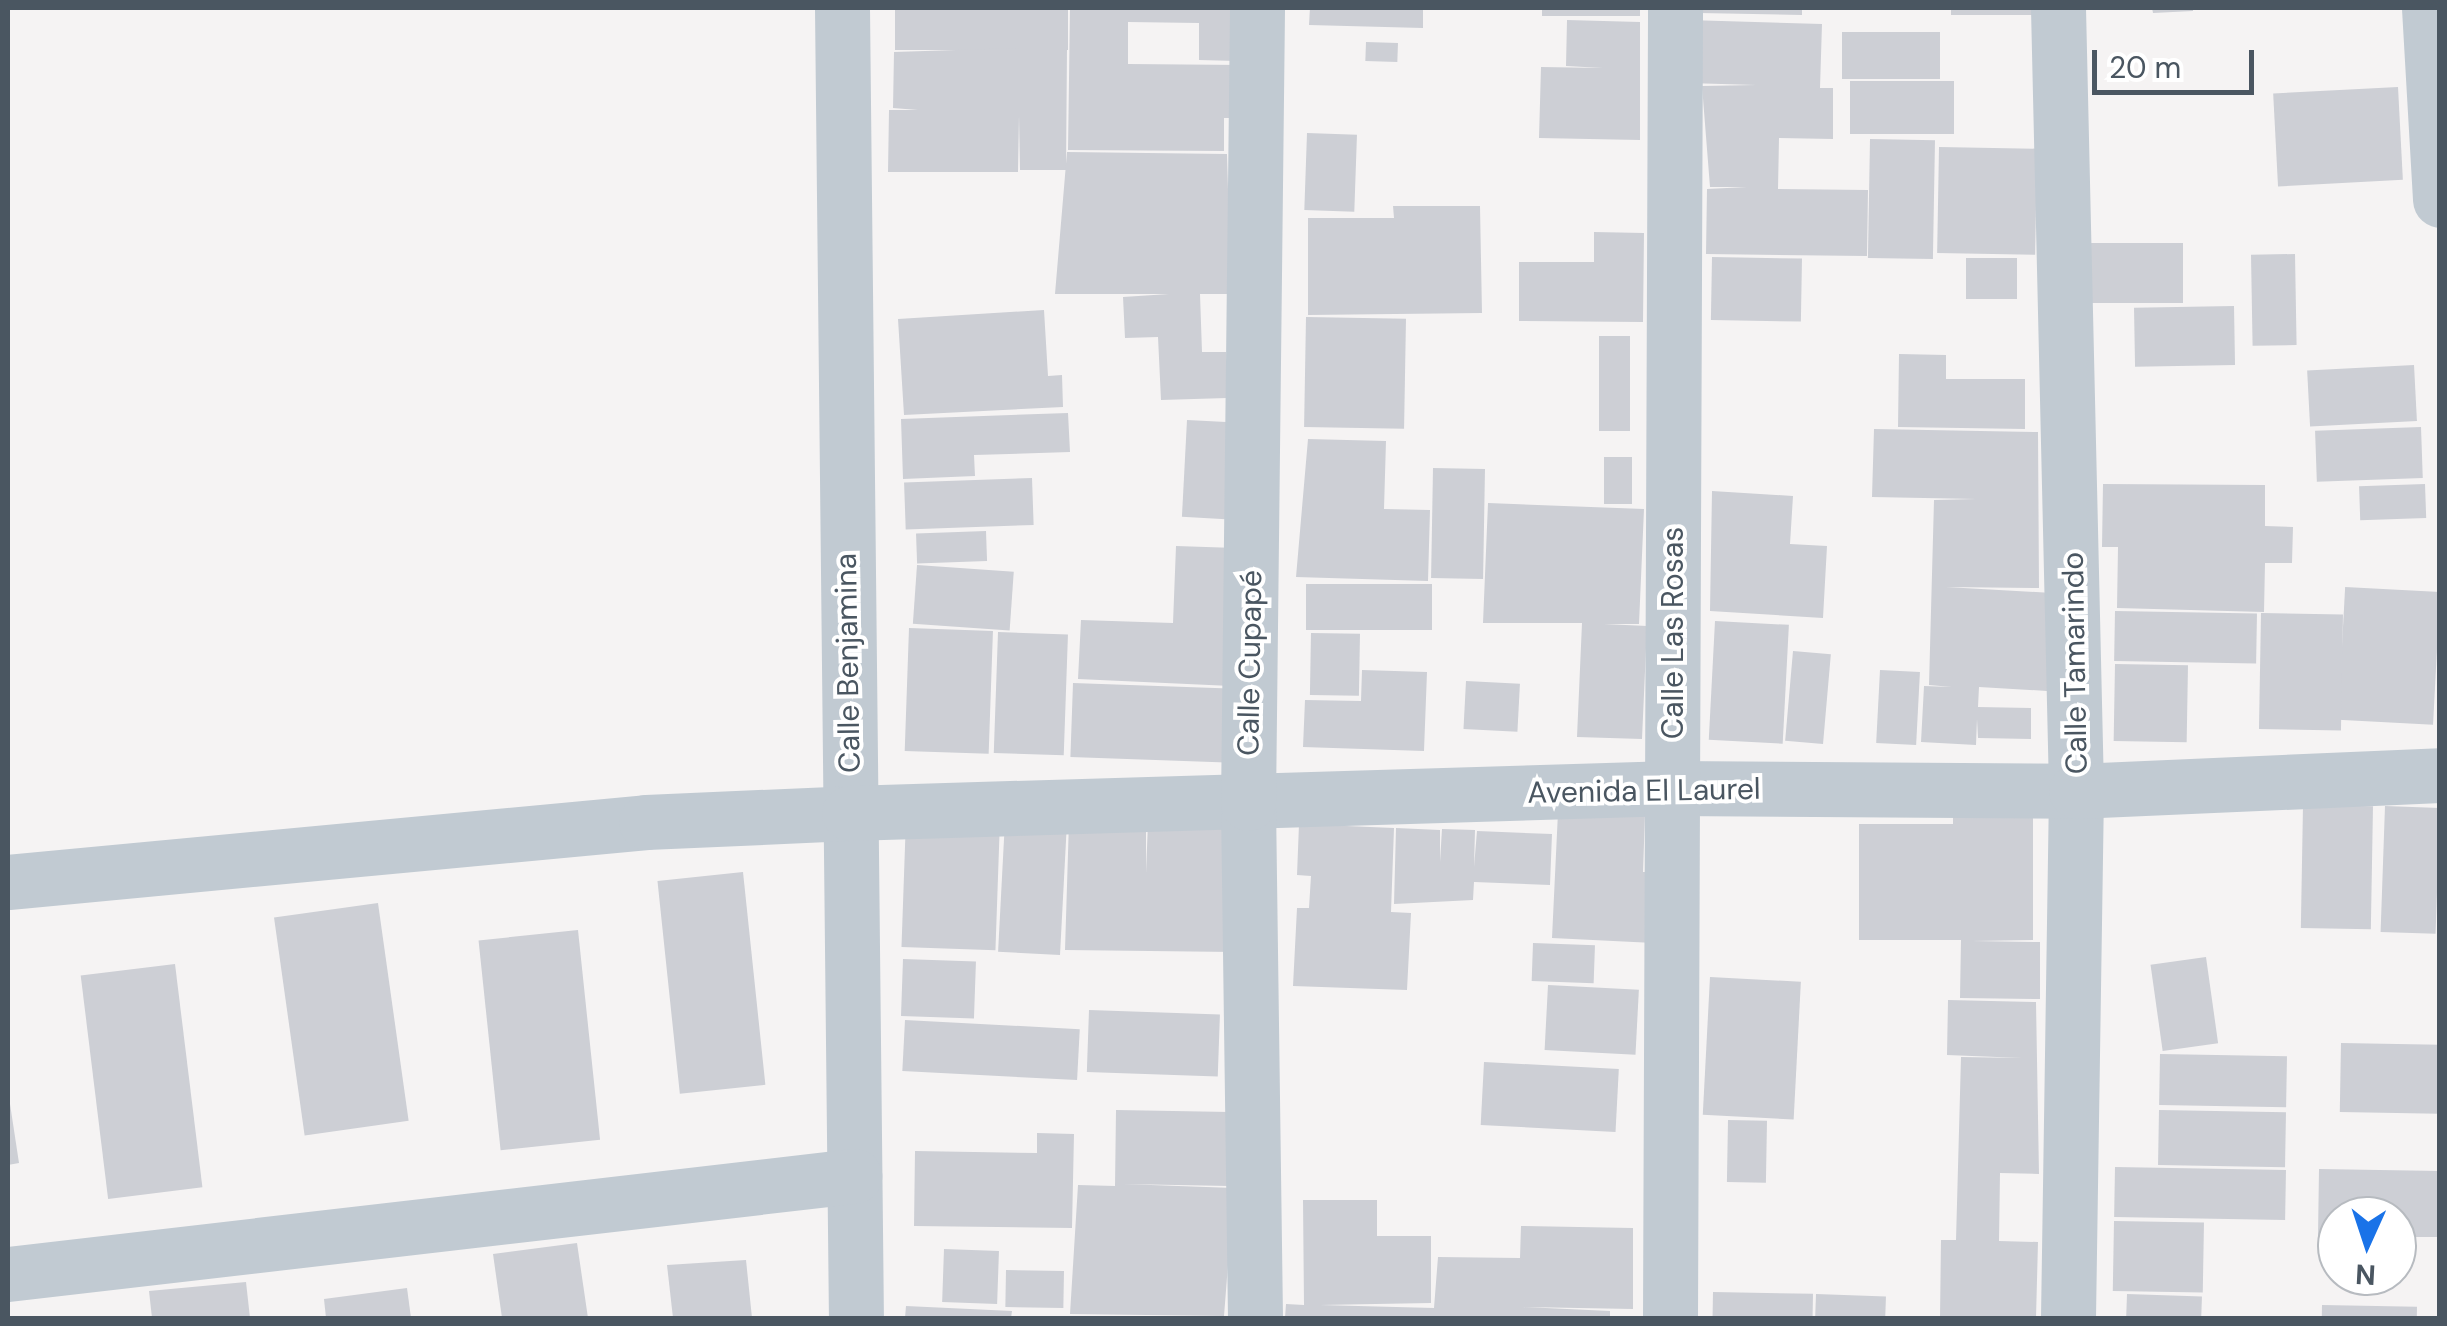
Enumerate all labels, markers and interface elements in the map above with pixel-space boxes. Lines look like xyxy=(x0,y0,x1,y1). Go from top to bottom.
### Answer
scale bar xyxy=(2097,30,2260,92)
text: 20 m xyxy=(2109,48,2181,87)
street label: Calle Las Rosas xyxy=(1655,527,1691,739)
street label: Calle Tamarindo xyxy=(2055,552,2095,774)
street label: Calle Benjamina xyxy=(828,553,868,773)
street label: Calle Cupapé xyxy=(1230,570,1270,756)
street label: Avenida El Laurel xyxy=(1527,771,1761,811)
north arrow xyxy=(2317,1196,2417,1296)
text: N xyxy=(2354,1255,2377,1293)

